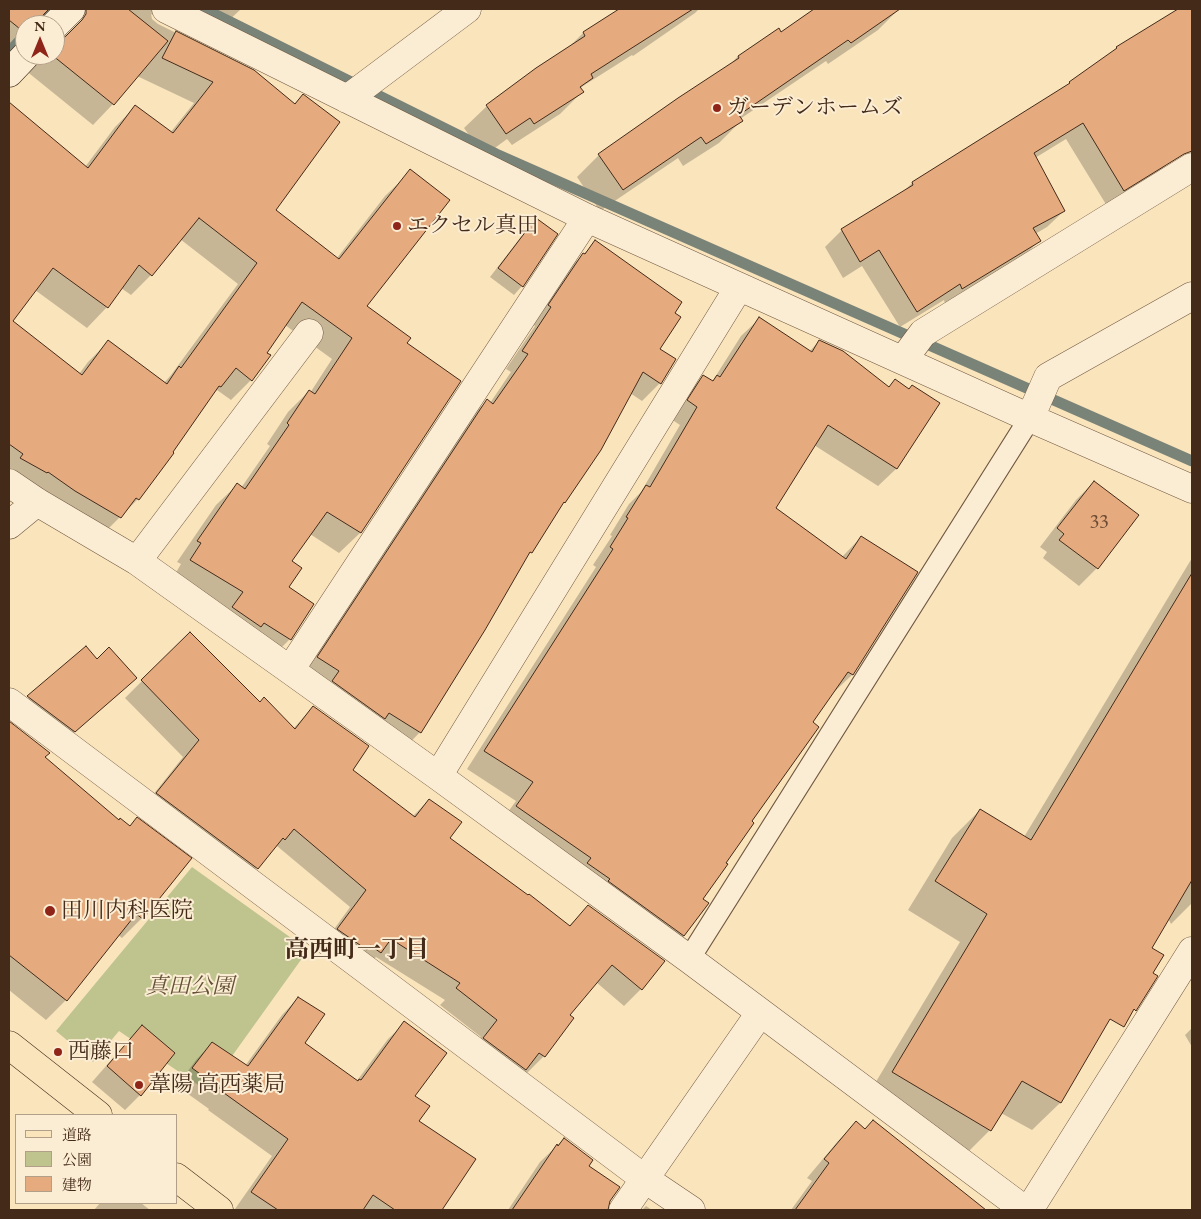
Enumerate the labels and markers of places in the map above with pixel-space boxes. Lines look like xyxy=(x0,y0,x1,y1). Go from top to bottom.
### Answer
place label: ガーデンホームズ xyxy=(727,95,903,121)
marker: ガーデンホームズ xyxy=(711,102,723,114)
place label: エクセル真田 xyxy=(407,213,539,239)
marker: エクセル真田 xyxy=(391,220,403,232)
place label: 田川内科医院 xyxy=(61,898,193,924)
marker: 田川内科医院 xyxy=(43,904,57,918)
place label: 西藤口 xyxy=(68,1039,134,1065)
marker: 西藤口 xyxy=(52,1046,64,1058)
place label: 葦陽 高西薬局 xyxy=(149,1072,285,1098)
marker: 葦陽 高西薬局 xyxy=(133,1079,145,1091)

